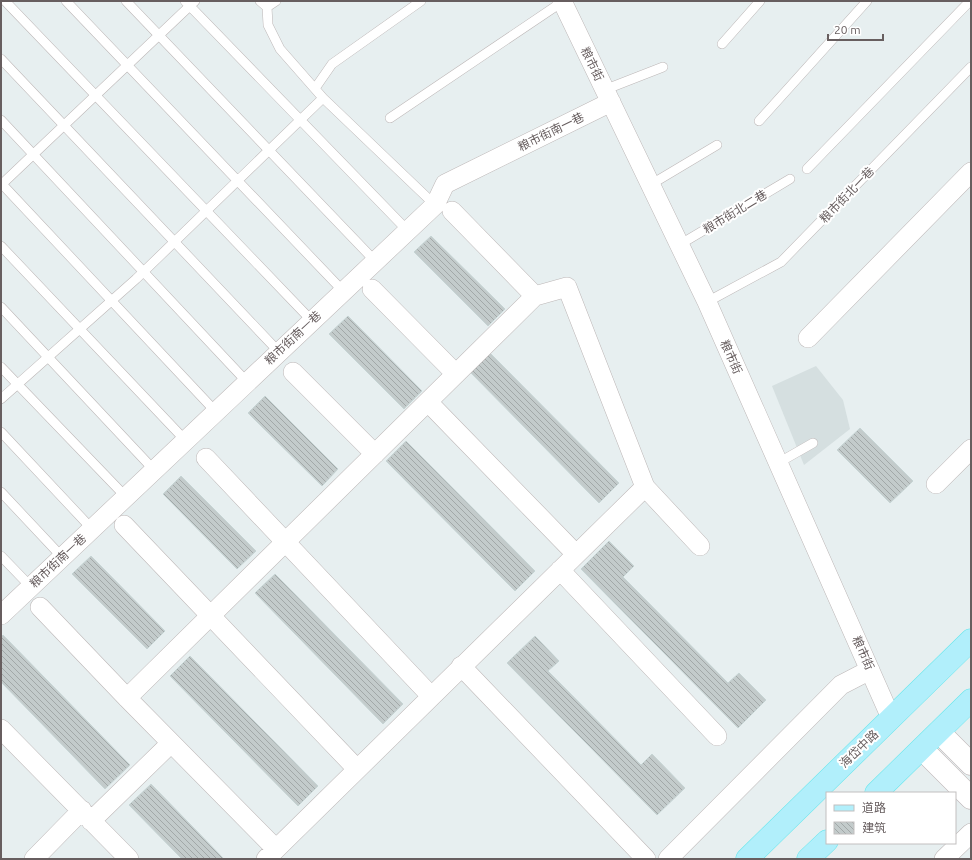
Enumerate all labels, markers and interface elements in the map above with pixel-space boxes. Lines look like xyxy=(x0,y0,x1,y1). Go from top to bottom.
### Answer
scale bar xyxy=(828,16,883,42)
text: 20 m xyxy=(834,23,861,36)
street label: 粮市街 xyxy=(579,45,606,83)
street label: 粮市街南一巷 xyxy=(516,110,586,153)
street label: 粮市街北一巷 xyxy=(817,164,876,225)
street label: 粮市街北二巷 xyxy=(701,187,769,236)
street label: 粮市街南一巷 xyxy=(262,308,323,367)
street label: 粮市街 xyxy=(718,338,745,376)
street label: 粮市街南一巷 xyxy=(27,531,88,590)
street label: 粮市街 xyxy=(850,634,877,672)
street label: 海岱中路 xyxy=(837,727,880,770)
legend xyxy=(826,792,956,844)
text: 道路 xyxy=(862,801,886,814)
text: 建筑 xyxy=(862,821,886,834)

